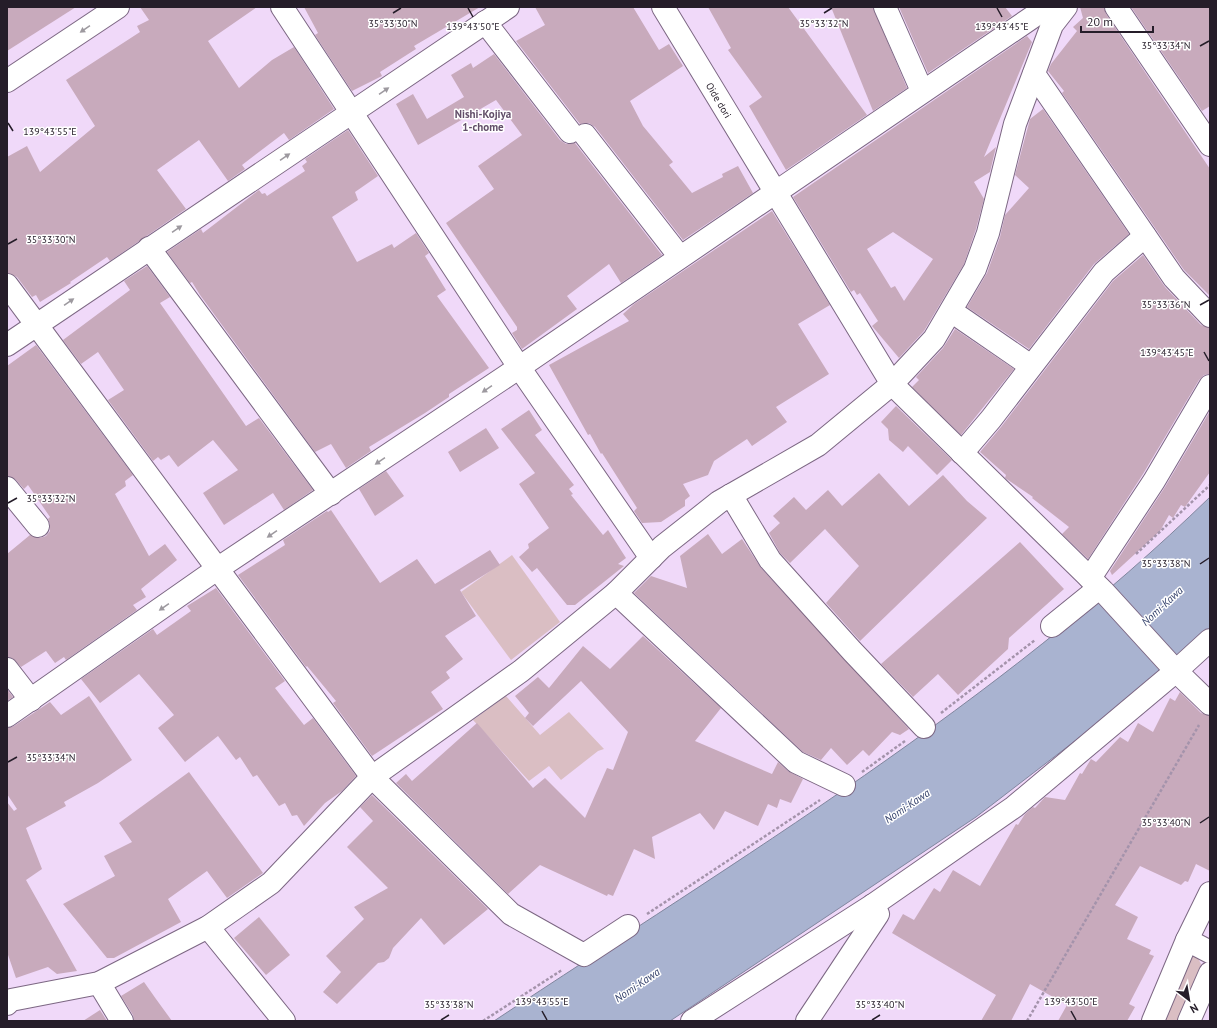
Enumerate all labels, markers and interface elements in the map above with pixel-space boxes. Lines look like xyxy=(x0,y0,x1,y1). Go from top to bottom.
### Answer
scale bar xyxy=(1081,8,1153,34)
text: 20 m xyxy=(1087,14,1113,29)
text: 35°33'30"N xyxy=(368,17,418,30)
text: 35°33'32"N xyxy=(799,17,849,30)
text: 139°43'50"E xyxy=(446,20,500,33)
text: 139°43'45"E xyxy=(975,20,1029,33)
one-way arrow xyxy=(80,25,90,33)
text: 35°33'34"N xyxy=(1141,39,1191,52)
street label: Oide dori xyxy=(703,80,734,121)
one-way arrow xyxy=(379,87,389,95)
district label: Nishi-Kojiya 1-chome xyxy=(455,107,511,134)
text: 139°43'55"E xyxy=(23,125,77,138)
one-way arrow xyxy=(280,153,290,161)
one-way arrow xyxy=(171,226,183,233)
text: 35°33'30"N xyxy=(26,233,76,246)
one-way arrow xyxy=(64,298,74,306)
text: 35°33'36"N xyxy=(1141,298,1191,311)
text: 139°43'45"E xyxy=(1140,346,1194,359)
one-way arrow xyxy=(482,385,493,393)
one-way arrow xyxy=(374,458,385,465)
text: 35°33'32"N xyxy=(26,492,76,505)
one-way arrow xyxy=(267,530,277,538)
text: 35°33'38"N xyxy=(1141,557,1191,570)
water label: Nomi-Kawa xyxy=(1138,583,1186,629)
one-way arrow xyxy=(159,602,169,610)
text: 35°33'34"N xyxy=(26,751,76,764)
water label: Nomi-Kawa xyxy=(882,785,933,826)
text: 35°33'40"N xyxy=(1141,816,1191,829)
water label: Nomi-Kawa xyxy=(612,964,663,1005)
north arrow xyxy=(1169,980,1209,1020)
text: 139°43'55"E xyxy=(515,995,569,1008)
text: 139°43'50"E xyxy=(1044,995,1098,1008)
text: 35°33'38"N xyxy=(424,998,474,1011)
text: 35°33'40"N xyxy=(855,998,905,1011)
text: N xyxy=(1187,1001,1201,1016)

